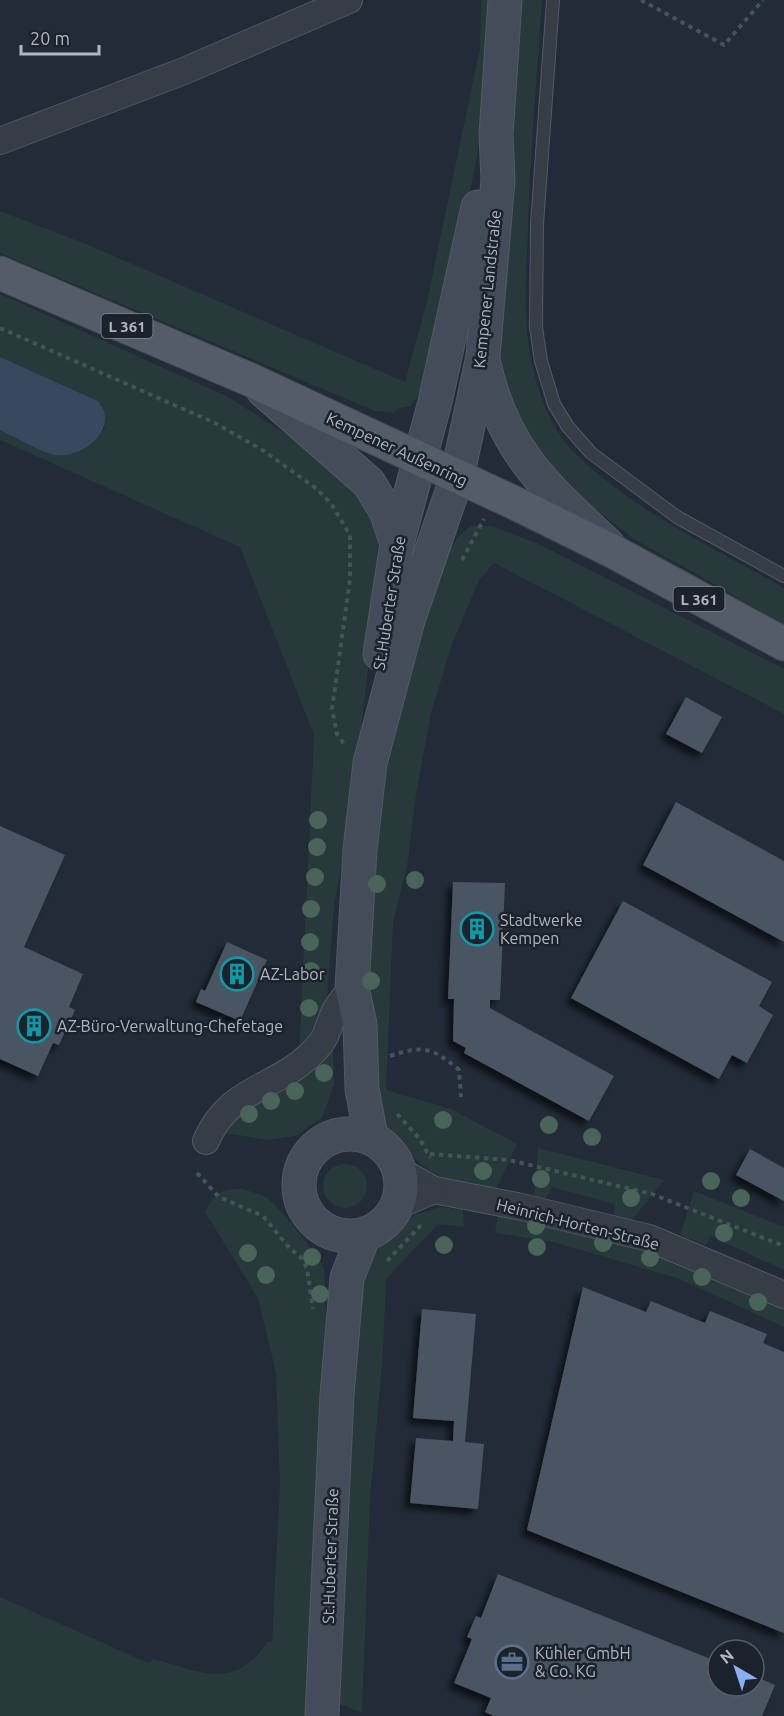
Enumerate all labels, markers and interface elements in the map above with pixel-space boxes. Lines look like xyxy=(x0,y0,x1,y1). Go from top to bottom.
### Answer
scale bar xyxy=(21,18,99,56)
text: 20 m xyxy=(30,28,70,48)
street label: Kempener Landstraße xyxy=(470,209,504,369)
road number: L 361 xyxy=(102,314,152,338)
street label: Kempener Außenring xyxy=(324,408,470,490)
street label: St.Huberter Straße xyxy=(370,535,408,671)
road number: L 361 xyxy=(674,587,724,611)
building icon: Stadtwerke Kempen xyxy=(459,911,495,947)
place label: Stadtwerke Kempen xyxy=(500,911,582,947)
building icon: AZ-Labor xyxy=(219,956,255,992)
place label: AZ-Labor xyxy=(260,965,325,983)
building icon: AZ-Büro-Verwaltung-Chefetage xyxy=(16,1008,52,1044)
place label: AZ-Büro-Verwaltung-Chefetage xyxy=(57,1017,283,1035)
street label: Heinrich-Horten-Straße xyxy=(495,1195,661,1253)
street label: St.Huberter Straße xyxy=(319,1488,341,1624)
north arrow xyxy=(706,1638,766,1698)
office icon: Kühler GmbH & Co. KG xyxy=(494,1644,530,1680)
place label: Kühler GmbH & Co. KG xyxy=(535,1644,631,1680)
text: N xyxy=(716,1646,737,1667)

